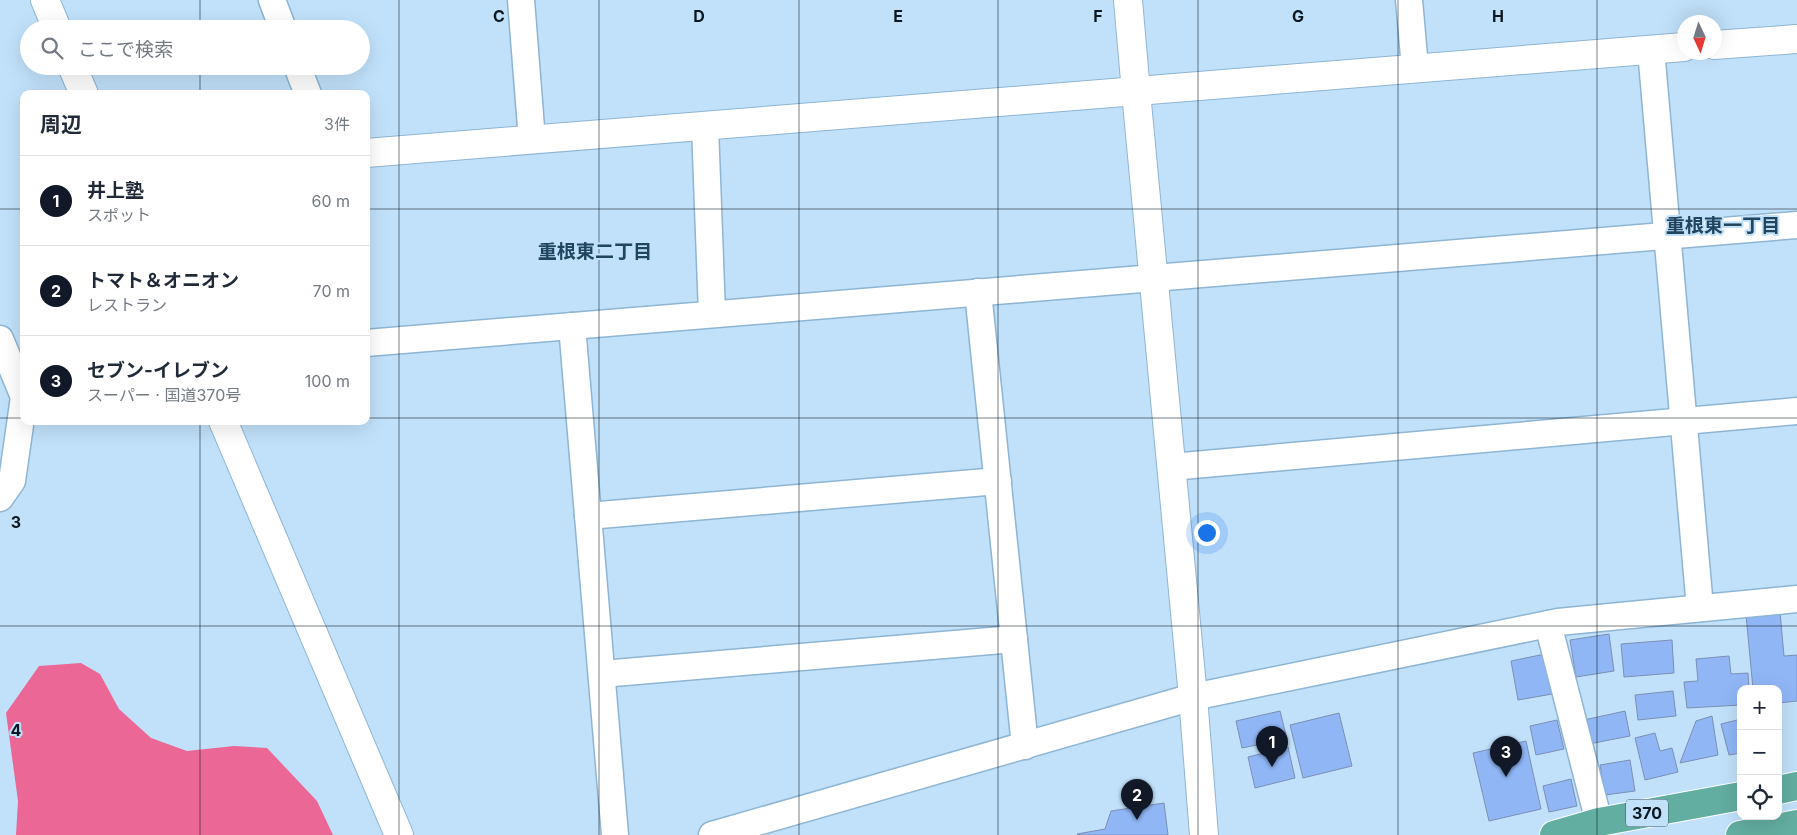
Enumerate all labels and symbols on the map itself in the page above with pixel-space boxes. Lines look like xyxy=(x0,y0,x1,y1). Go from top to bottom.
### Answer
text: C xyxy=(493,6,505,26)
text: D xyxy=(693,6,705,26)
text: E xyxy=(893,6,903,26)
text: F xyxy=(1093,6,1103,26)
text: G xyxy=(1292,6,1304,26)
text: H xyxy=(1492,6,1504,26)
north arrow xyxy=(1677,15,1722,60)
district label: 重根東一丁目 xyxy=(1666,214,1780,237)
district label: 重根東二丁目 xyxy=(538,240,652,263)
text: 3 xyxy=(11,512,21,532)
your location xyxy=(1194,520,1220,546)
text: 4 xyxy=(11,720,22,740)
pin: 1 xyxy=(1256,726,1288,767)
pin: 3 xyxy=(1490,736,1522,777)
pin: 2 xyxy=(1121,779,1153,820)
road number: 370 xyxy=(1626,800,1668,826)

